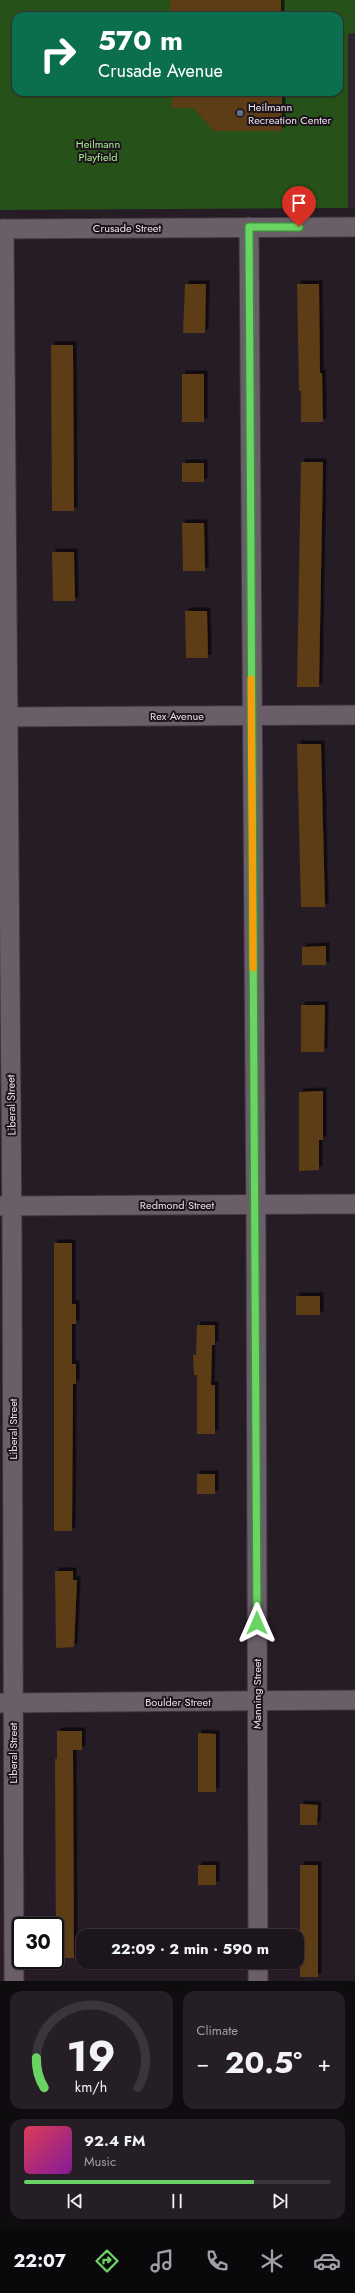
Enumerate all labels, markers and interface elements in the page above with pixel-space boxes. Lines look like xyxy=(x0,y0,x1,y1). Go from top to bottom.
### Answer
text: 570 m xyxy=(98,20,183,61)
icon: right xyxy=(32,28,84,80)
text: Crusade Avenue xyxy=(98,58,223,84)
place label: Heilmann Recreation Center xyxy=(248,99,332,128)
marker: Heilmann Recreation Center xyxy=(235,108,245,118)
park label: Heilmann Playfield xyxy=(76,136,120,165)
pin xyxy=(282,186,316,227)
icon: arrive xyxy=(288,192,310,214)
street label: Crusade Street xyxy=(93,220,161,236)
street label: Rex Avenue xyxy=(150,708,204,724)
street label: Liberal Street xyxy=(2,1074,20,1136)
street label: Redmond Street xyxy=(140,1197,214,1213)
street label: Liberal Street xyxy=(5,1398,21,1459)
position arrow xyxy=(236,1602,278,1644)
street label: Manning Street xyxy=(249,1659,265,1729)
street label: Boulder Street xyxy=(145,1694,211,1710)
street label: Liberal Street xyxy=(5,1722,21,1783)
speed limit sign: 30 xyxy=(12,1917,64,1969)
text: 22:09 · 2 min · 590 m xyxy=(111,1938,269,1960)
text: Climate xyxy=(197,2021,238,2040)
text: 19 xyxy=(67,2026,116,2087)
text: 20.5° xyxy=(225,2041,302,2084)
text: − xyxy=(197,2047,209,2079)
text: + xyxy=(317,2047,331,2079)
text: km/h xyxy=(75,2077,107,2097)
text: 92.4 FM xyxy=(84,2130,145,2152)
text: Music xyxy=(84,2152,116,2171)
icon: previous xyxy=(64,2190,86,2212)
icon: pause xyxy=(166,2190,188,2212)
icon: next xyxy=(269,2190,291,2212)
icon: directions xyxy=(93,2247,121,2275)
icon: music xyxy=(148,2247,176,2275)
icon: phone xyxy=(203,2247,231,2275)
icon: climate xyxy=(258,2247,286,2275)
icon: car xyxy=(313,2247,341,2275)
text: 22:07 xyxy=(14,2248,66,2274)

